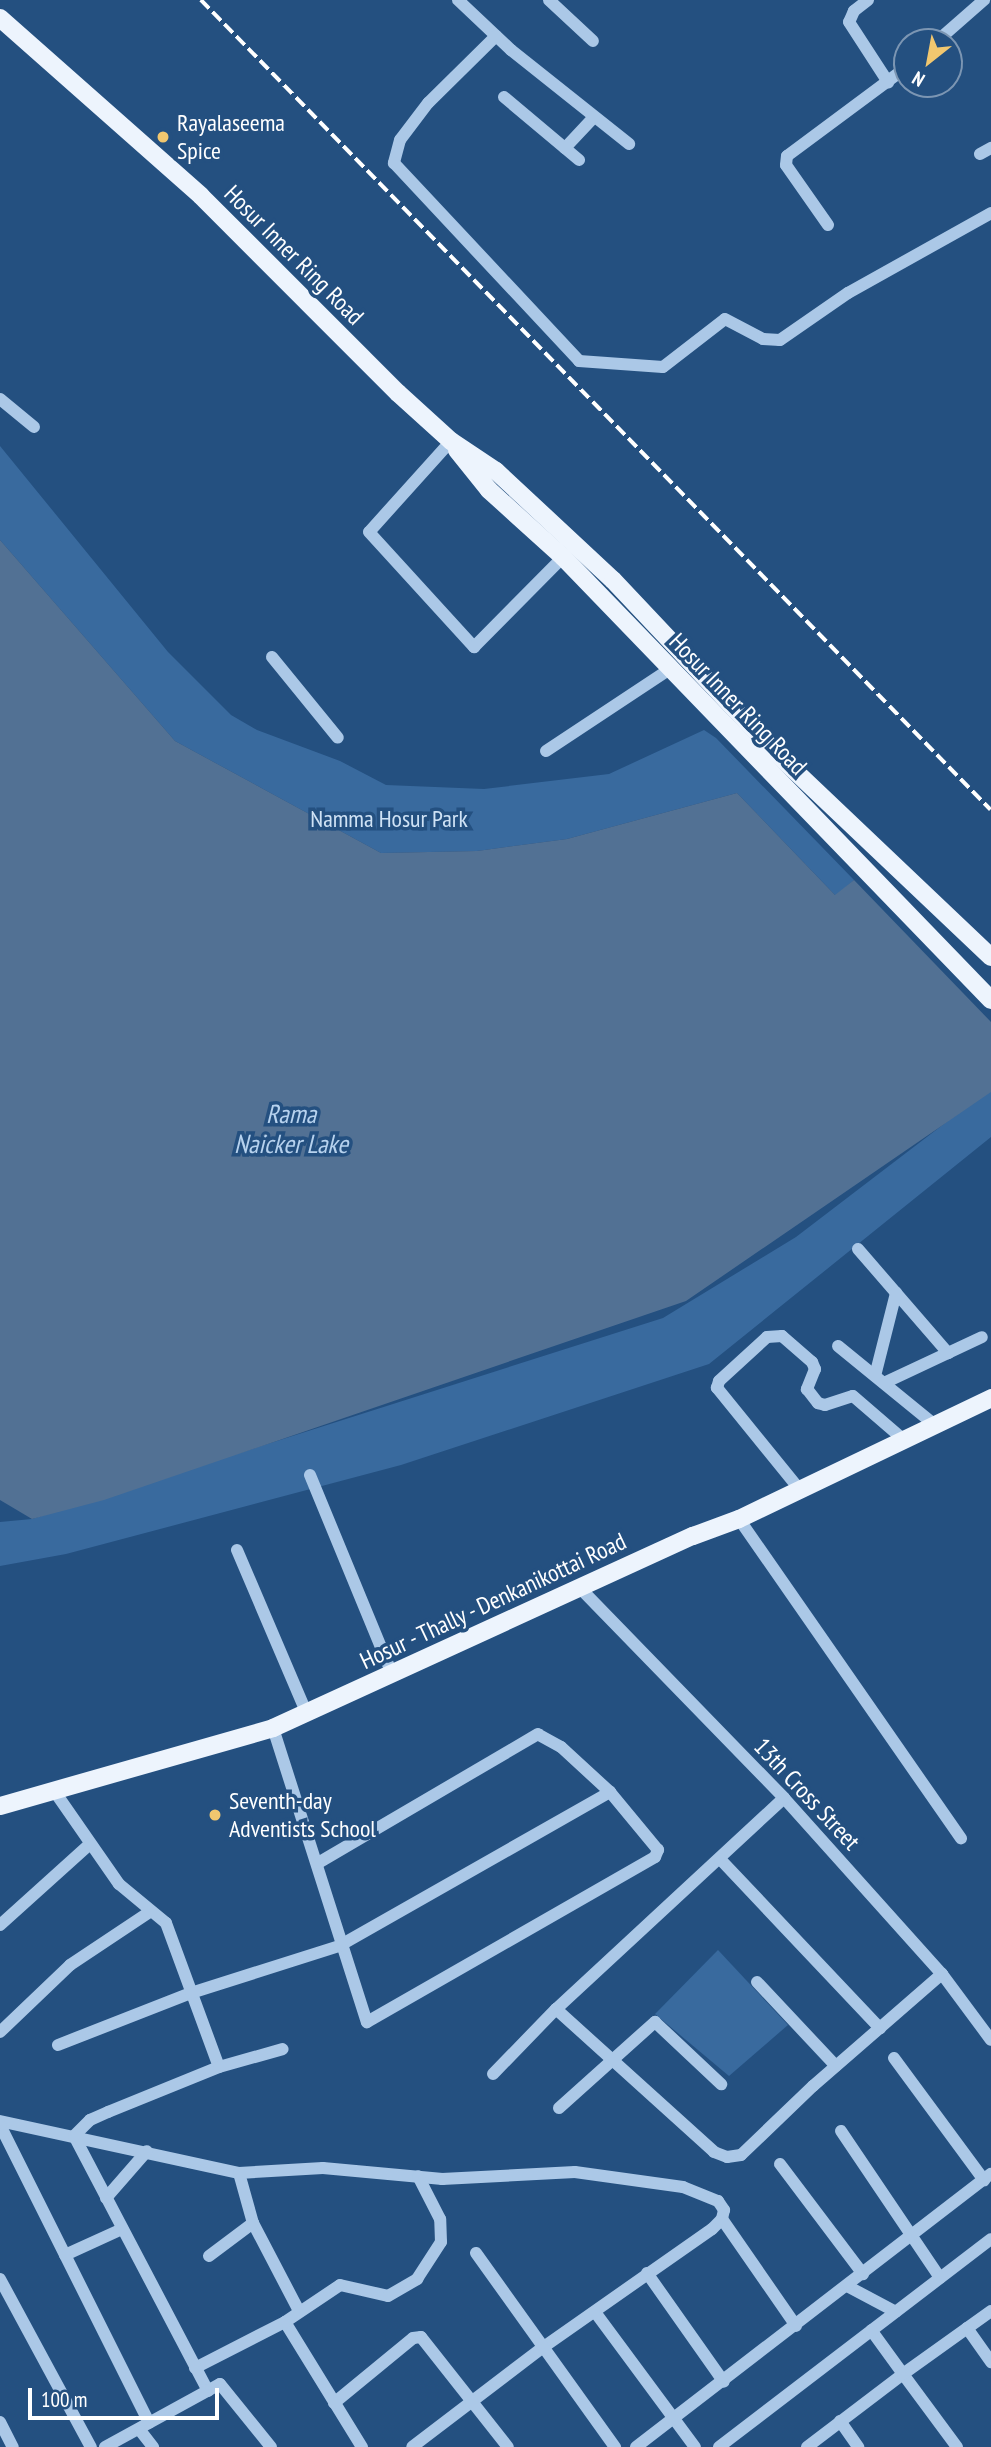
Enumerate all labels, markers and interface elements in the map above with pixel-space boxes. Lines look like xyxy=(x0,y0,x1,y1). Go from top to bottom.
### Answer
north arrow xyxy=(893,28,963,98)
text: N xyxy=(908,66,929,92)
place label: Rayalaseema Spice xyxy=(177,109,285,165)
marker: Rayalaseema Spice xyxy=(155,129,171,145)
street label: Hosur Inner Ring Road xyxy=(218,179,370,331)
street label: Hosur Inner Ring Road xyxy=(663,627,813,781)
park label: Namma Hosur Park xyxy=(310,805,468,833)
water label: Rama Naicker Lake xyxy=(234,1098,348,1160)
street label: Hosur - Thally - Denkanikottai Road xyxy=(353,1526,633,1676)
street label: 13th Cross Street xyxy=(748,1732,866,1856)
place label: Seventh-day Adventists School xyxy=(229,1787,376,1843)
marker: Seventh-day Adventists School xyxy=(207,1807,223,1823)
scale bar xyxy=(32,2374,222,2418)
text: 100 m xyxy=(41,2386,87,2413)

